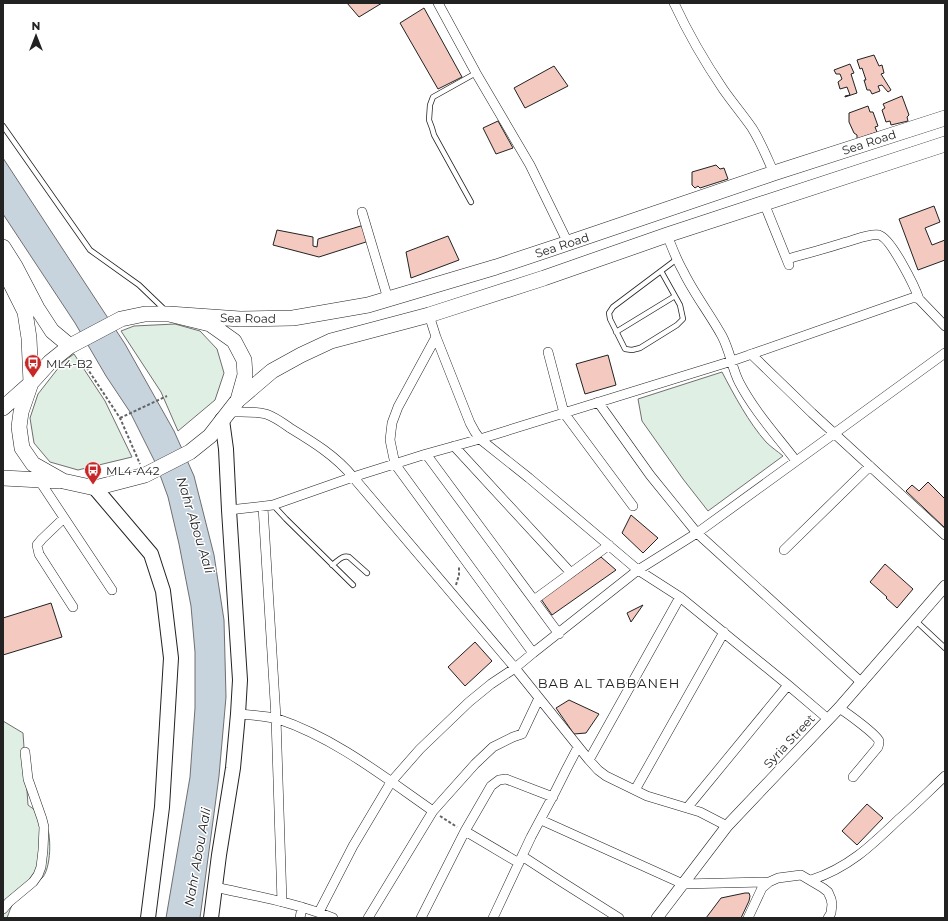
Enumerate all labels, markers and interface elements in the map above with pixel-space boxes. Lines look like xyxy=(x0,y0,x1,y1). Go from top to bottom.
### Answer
north arrow xyxy=(16,16,56,56)
text: N xyxy=(32,19,40,33)
street label: Sea Road xyxy=(840,126,898,158)
street label: Sea Road xyxy=(533,229,591,261)
street label: Sea Road xyxy=(220,310,276,326)
bus stop icon: ML4-B2 xyxy=(23,353,43,378)
place label: ML4-B2 xyxy=(46,356,93,371)
bus stop icon: ML4-A42 xyxy=(83,460,103,485)
place label: ML4-A42 xyxy=(106,463,160,478)
water label: Nahr Abou Aali xyxy=(174,475,218,576)
district label: BAB AL TABBANEH xyxy=(538,675,680,691)
street label: Syria Street xyxy=(760,711,818,771)
water label: Nahr Abou Aali xyxy=(180,806,214,908)

